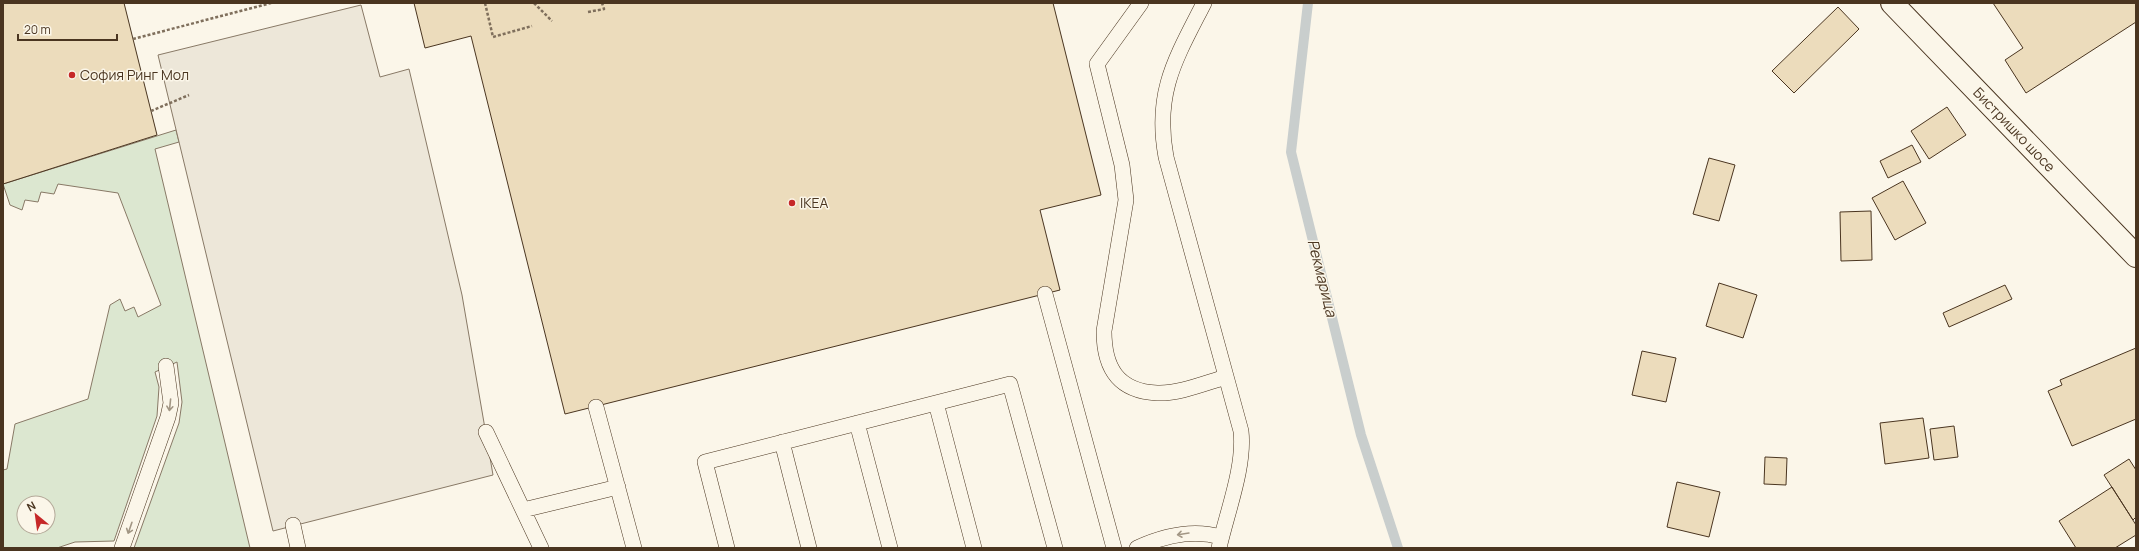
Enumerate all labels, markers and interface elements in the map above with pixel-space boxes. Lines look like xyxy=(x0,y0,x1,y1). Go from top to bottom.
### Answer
scale bar xyxy=(18,16,117,42)
text: 20 m xyxy=(24,21,51,38)
place label: София Ринг Мол xyxy=(80,65,189,84)
marker: София Ринг Мол xyxy=(67,70,77,80)
street label: Бистришко шосе xyxy=(1969,83,2060,176)
place label: IKEA xyxy=(800,193,829,212)
marker: IKEA xyxy=(787,198,797,208)
water label: Рекмарица xyxy=(1303,237,1342,319)
one-way arrow xyxy=(166,398,174,411)
north arrow xyxy=(16,495,56,535)
text: N xyxy=(24,497,38,514)
one-way arrow xyxy=(125,522,133,534)
one-way arrow xyxy=(1177,530,1190,538)

